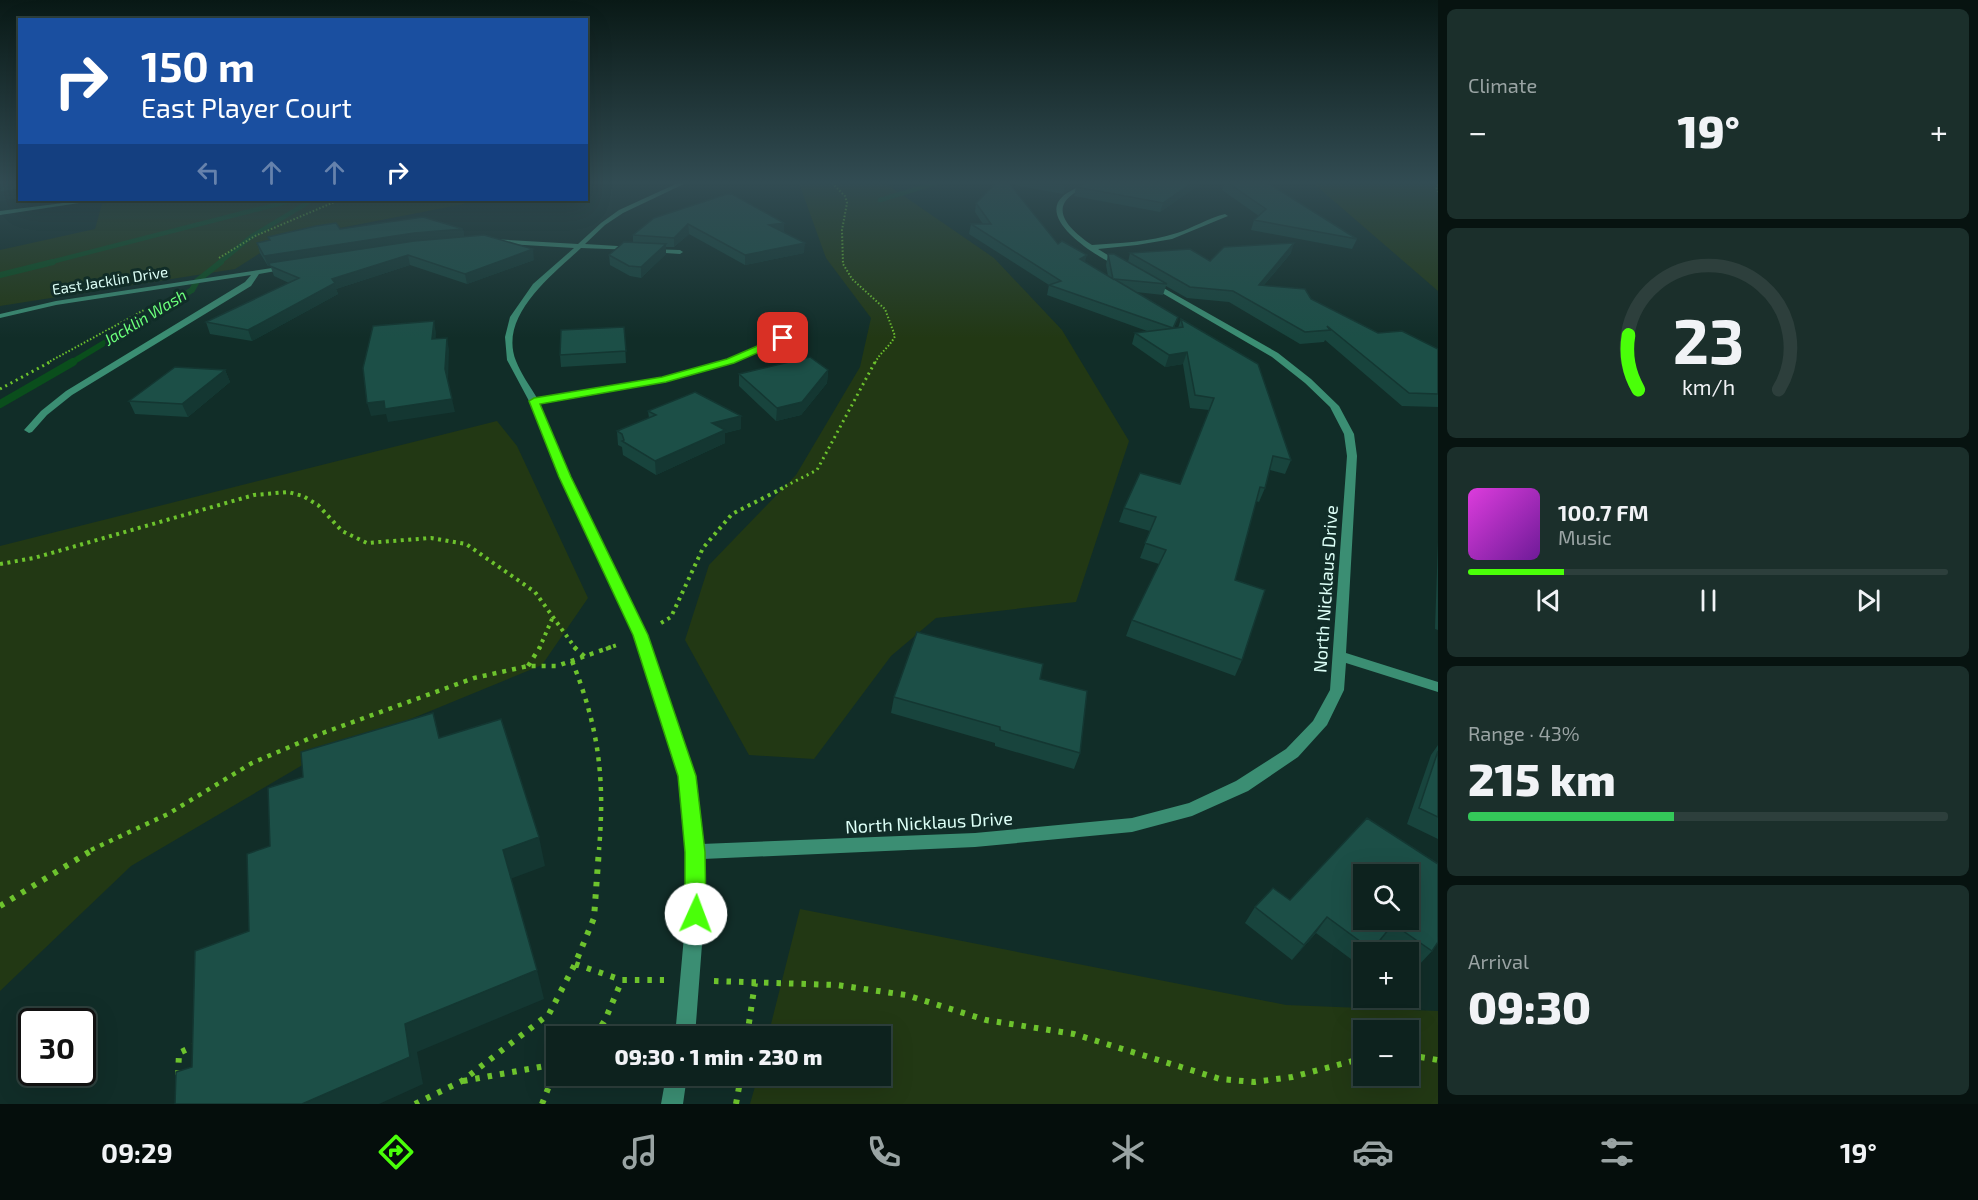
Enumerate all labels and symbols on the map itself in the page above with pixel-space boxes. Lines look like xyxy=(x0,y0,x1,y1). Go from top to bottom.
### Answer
street label: East Jacklin Drive xyxy=(51,262,169,298)
water label: Jacklin Wash xyxy=(99,284,190,349)
pin xyxy=(757,312,808,363)
street label: North Nicklaus Drive xyxy=(1308,504,1342,673)
street label: North Nicklaus Drive xyxy=(845,807,1013,837)
position arrow xyxy=(664,882,728,946)
speed limit sign: 30 xyxy=(18,1008,96,1086)

